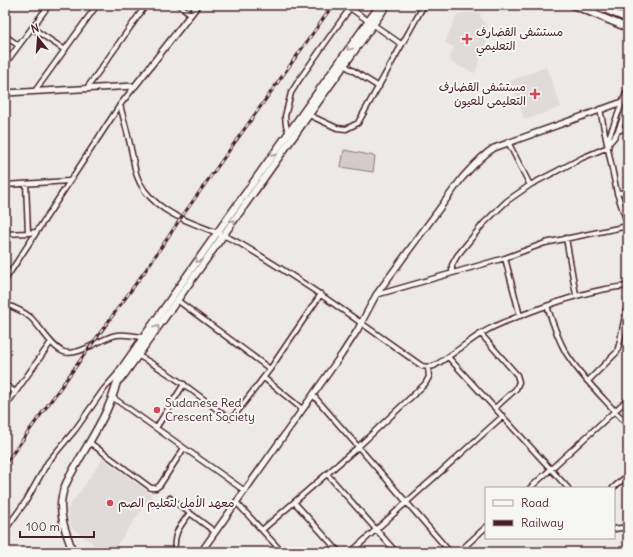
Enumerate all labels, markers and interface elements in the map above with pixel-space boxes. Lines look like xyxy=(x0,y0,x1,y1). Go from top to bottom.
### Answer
north arrow xyxy=(18,18,58,58)
text: N xyxy=(29,21,41,36)
place label: مستشفى القضارف التعليمي xyxy=(476,24,563,57)
marker: مستشفى القضارف التعليمي xyxy=(461,33,473,45)
one-way arrow xyxy=(347,43,354,50)
place label: مستشفى القضارف التعليمى للعيون xyxy=(439,79,526,109)
marker: مستشفى القضارف التعليمى للعيون xyxy=(529,88,541,100)
one-way arrow xyxy=(271,149,278,156)
one-way arrow xyxy=(228,220,235,227)
one-way arrow xyxy=(196,255,203,262)
one-way arrow xyxy=(152,325,160,332)
place label: Sudanese Red Crescent Society xyxy=(165,395,255,424)
marker: Sudanese Red Crescent Society xyxy=(152,405,162,415)
legend xyxy=(485,487,615,539)
place label: معهد الأمل لتعليم الصم xyxy=(118,495,235,512)
text: Road xyxy=(521,495,549,510)
marker: معهد الأمل لتعليم الصم xyxy=(105,498,115,508)
scale bar xyxy=(20,513,94,539)
text: Railway xyxy=(521,515,564,530)
text: 100 m xyxy=(26,519,60,534)

